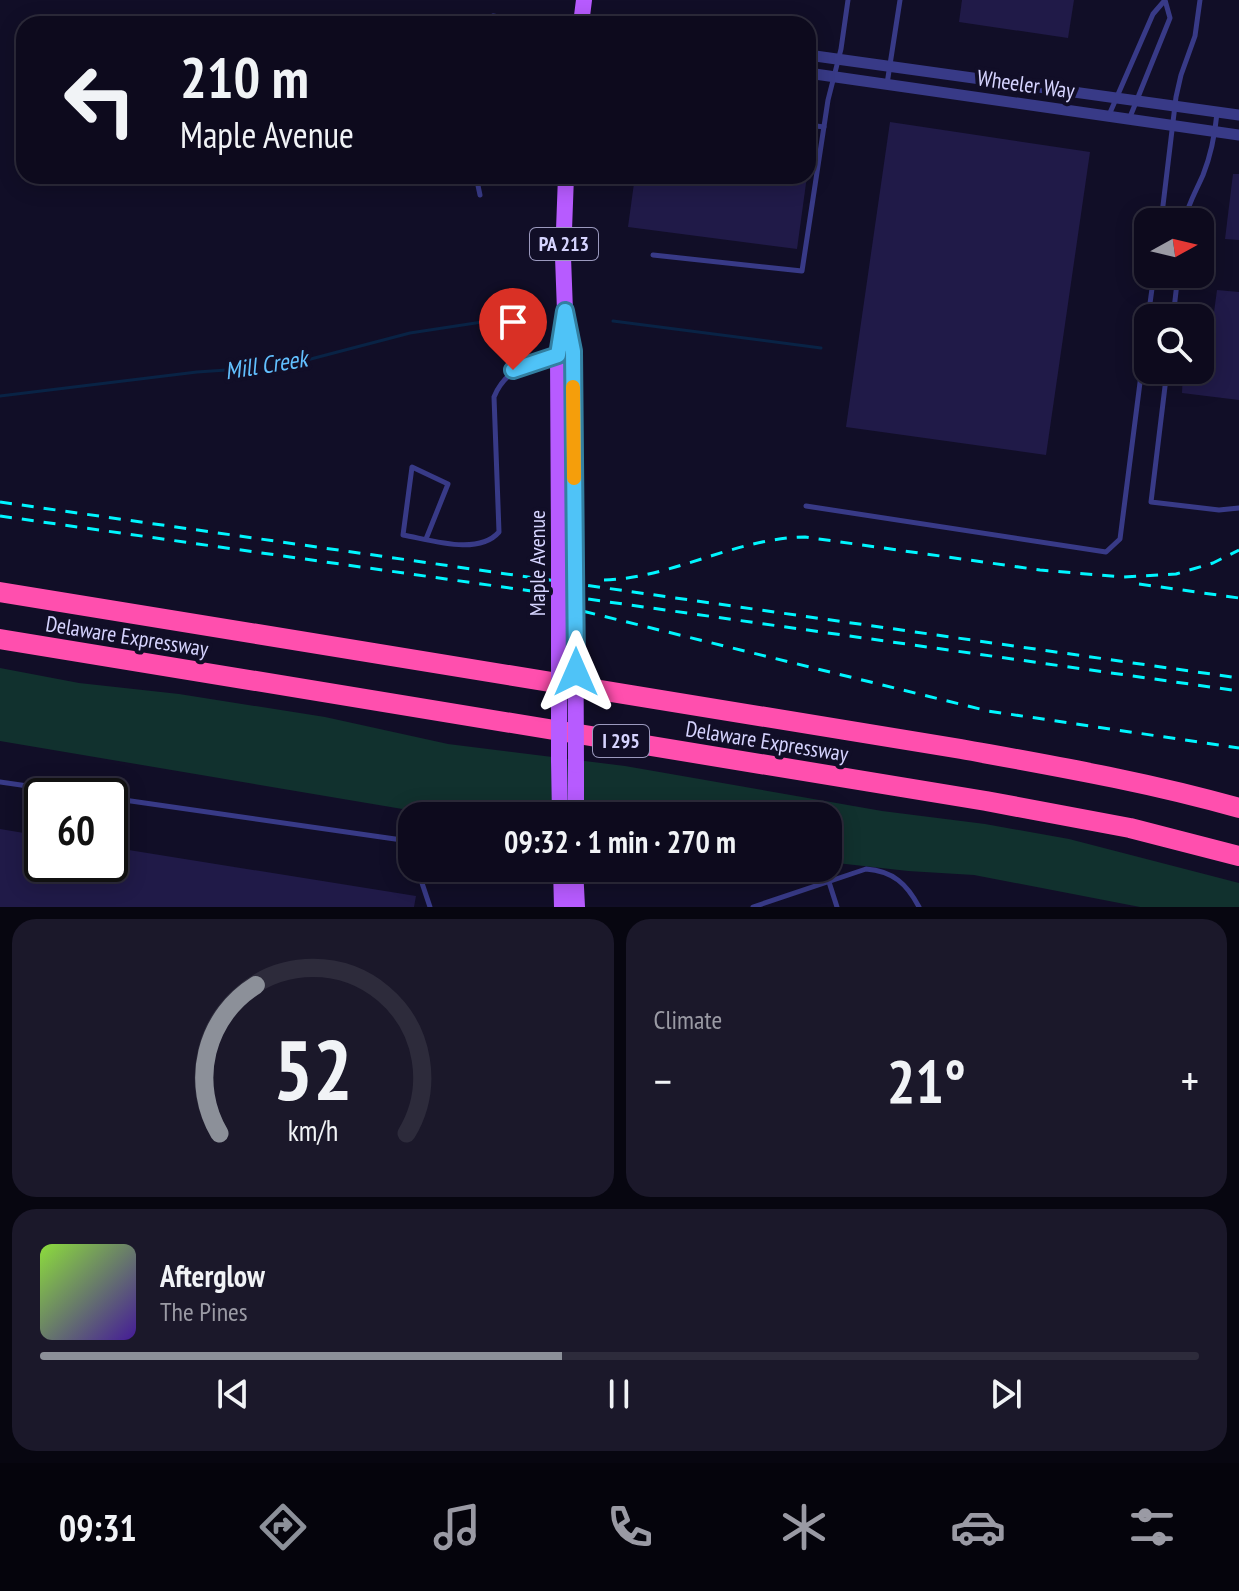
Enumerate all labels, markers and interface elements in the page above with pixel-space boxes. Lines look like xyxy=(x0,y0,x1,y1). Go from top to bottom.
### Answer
text: 210 m xyxy=(180,41,309,113)
icon: left xyxy=(48,48,152,152)
street label: Wheeler Way xyxy=(975,63,1077,105)
text: Maple Avenue xyxy=(180,111,354,158)
north arrow xyxy=(1134,208,1214,288)
map controls xyxy=(1134,208,1214,384)
road number: PA 213 xyxy=(530,228,598,260)
pin xyxy=(479,288,547,370)
icon: arrive xyxy=(491,300,535,344)
button: search xyxy=(1134,304,1214,384)
water label: Mill Creek xyxy=(223,342,312,386)
street label: Maple Avenue xyxy=(523,510,551,616)
street label: Delaware Expressway xyxy=(44,609,211,663)
position arrow xyxy=(534,630,618,714)
street label: Delaware Expressway xyxy=(684,714,851,768)
road number: I 295 xyxy=(593,725,649,757)
speed limit sign: 60 xyxy=(24,778,128,882)
text: 09:32 · 1 min · 270 m xyxy=(504,822,736,861)
text: Climate xyxy=(654,1003,722,1036)
text: 52 xyxy=(273,1015,353,1123)
text: 21° xyxy=(887,1042,966,1120)
text: − xyxy=(654,1052,672,1109)
text: + xyxy=(1181,1052,1199,1109)
text: km/h xyxy=(287,1112,338,1149)
text: Afterglow xyxy=(160,1256,265,1295)
text: The Pines xyxy=(160,1295,248,1328)
icon: previous xyxy=(211,1372,255,1416)
icon: pause xyxy=(597,1372,641,1416)
icon: next xyxy=(984,1372,1028,1416)
icon: directions xyxy=(255,1499,311,1555)
icon: music xyxy=(429,1499,485,1555)
icon: phone xyxy=(602,1499,658,1555)
icon: climate xyxy=(776,1499,832,1555)
icon: car xyxy=(950,1499,1006,1555)
icon: filters xyxy=(1124,1499,1180,1555)
text: 09:31 xyxy=(59,1504,137,1551)

